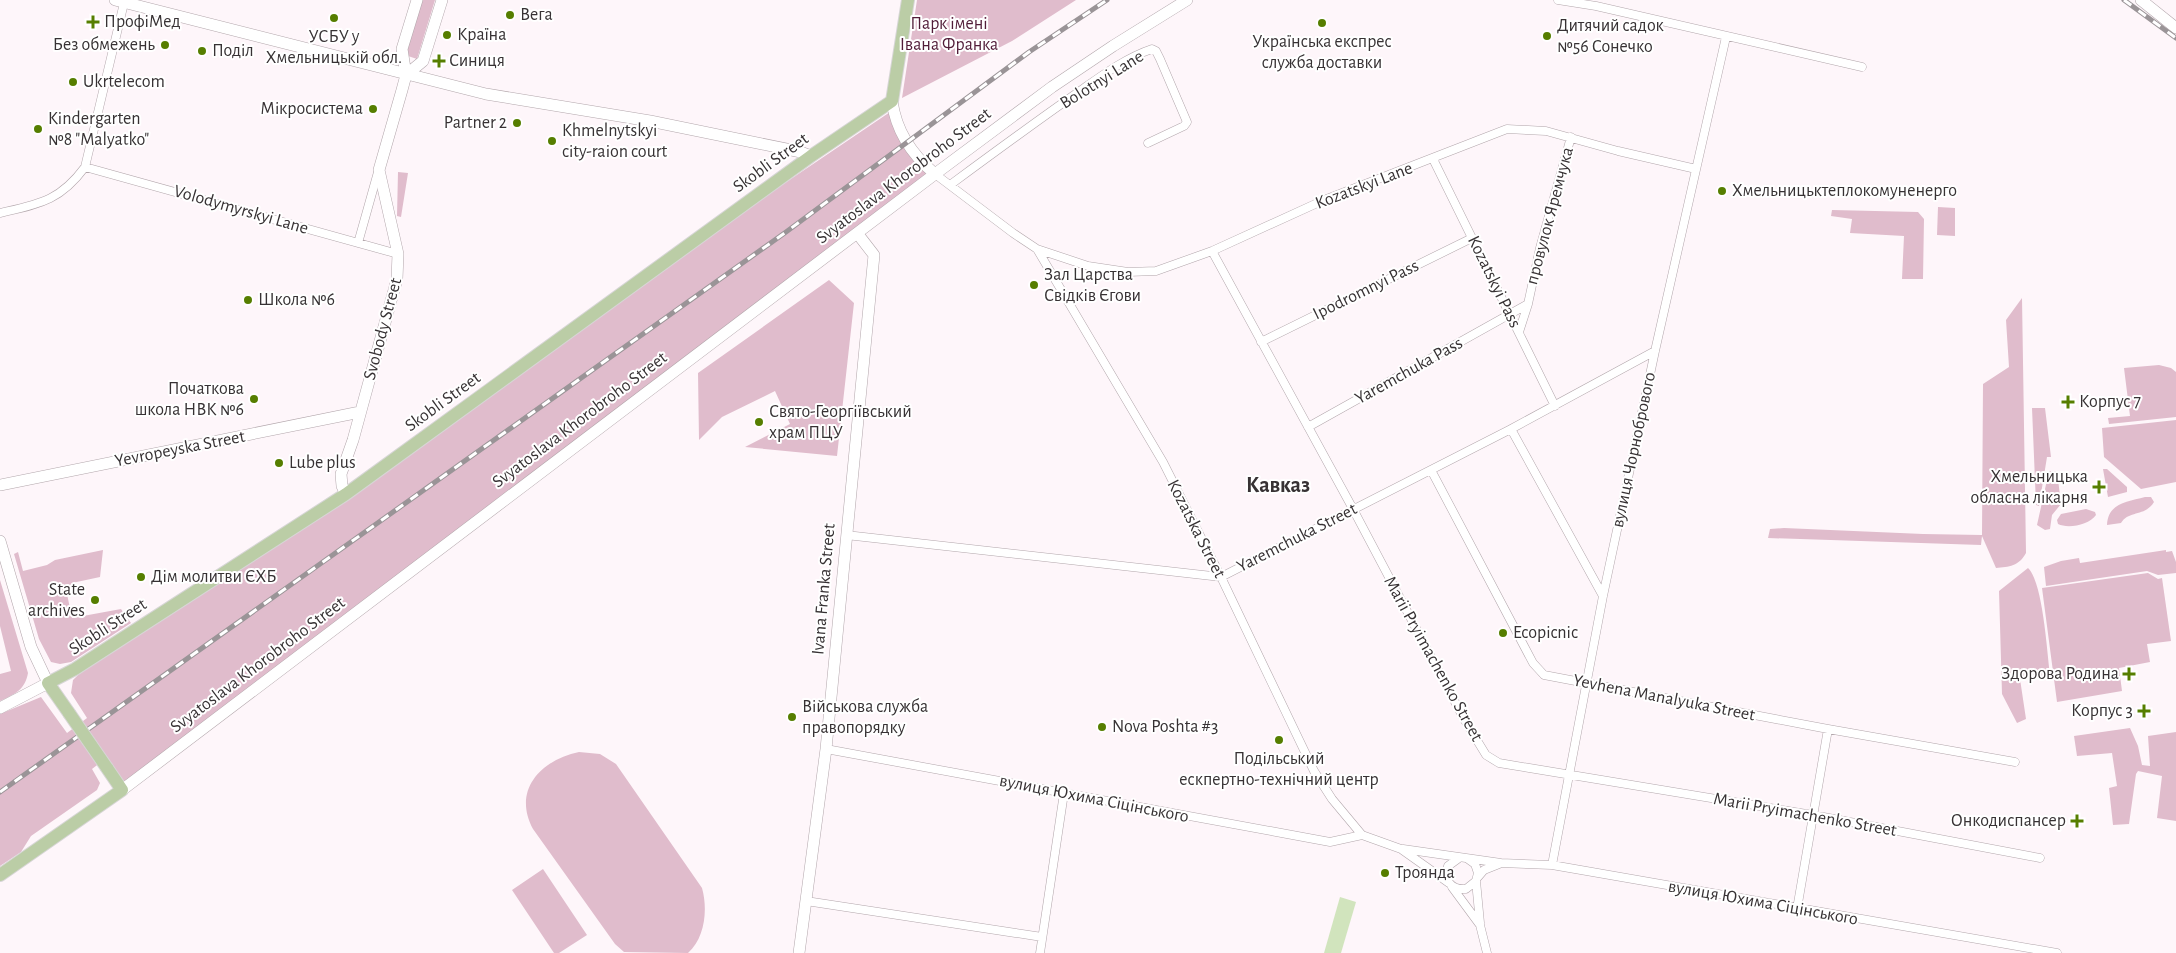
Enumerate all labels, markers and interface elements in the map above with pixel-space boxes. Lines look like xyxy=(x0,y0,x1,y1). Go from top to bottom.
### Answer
place label: Вега xyxy=(520,6,553,24)
marker: Вега xyxy=(504,9,516,21)
marker: УСБУ у Хмельницькій обл. xyxy=(328,12,340,24)
place label: ПрофіМед xyxy=(104,13,181,31)
marker: ПрофіМед xyxy=(86,15,100,29)
park label: Парк імені Івана Франка xyxy=(900,15,998,54)
marker: Українська експрес служба доставки xyxy=(1316,17,1328,29)
place label: Дитячий садок №56 Сонечко xyxy=(1557,17,1664,56)
place label: Країна xyxy=(457,26,506,44)
place label: УСБУ у Хмельницькій обл. xyxy=(266,28,402,67)
marker: Країна xyxy=(441,29,453,41)
marker: Дитячий садок №56 Сонечко xyxy=(1541,30,1553,42)
place label: Українська експрес служба доставки xyxy=(1252,33,1392,72)
place label: Без обмежень xyxy=(53,35,155,54)
marker: Без обмежень xyxy=(159,39,171,51)
place label: Поділ xyxy=(212,42,254,60)
marker: Поділ xyxy=(196,45,208,57)
street label: Bolotnyi Lane xyxy=(1057,47,1147,113)
place label: Синиця xyxy=(449,52,505,70)
marker: Синиця xyxy=(433,55,445,67)
place label: Ukrtelecom xyxy=(83,73,165,91)
marker: Ukrtelecom xyxy=(67,76,79,88)
place label: Мікросистема xyxy=(260,100,363,118)
marker: Мікросистема xyxy=(367,103,379,115)
street label: Svyatoslava Khorobroho Street xyxy=(813,104,995,247)
place label: Kindergarten №8 "Malyatko" xyxy=(48,110,149,149)
place label: Partner 2 xyxy=(444,114,507,132)
marker: Partner 2 xyxy=(511,117,523,129)
place label: Khmelnytskyi city-raion court xyxy=(562,122,668,161)
marker: Kindergarten №8 "Malyatko" xyxy=(32,123,44,135)
street label: Skobli Street xyxy=(730,130,812,196)
marker: Khmelnytskyi city-raion court xyxy=(546,135,558,147)
street label: провулок Яремчука xyxy=(1523,145,1577,287)
street label: Kozatskyi Lane xyxy=(1313,159,1415,213)
street label: Volodymyrskyi Lane xyxy=(172,182,310,238)
place label: Хмельницьктеплокомуненерго xyxy=(1732,182,1957,200)
marker: Хмельницьктеплокомуненерго xyxy=(1716,185,1728,197)
street label: Kozatskyi Pass xyxy=(1464,233,1524,331)
street label: Ipodromnyi Pass xyxy=(1310,257,1422,323)
place label: Зал Царства Свідків Єгови xyxy=(1044,266,1141,305)
street label: Svobody Street xyxy=(361,276,405,382)
marker: Зал Царства Свідків Єгови xyxy=(1028,279,1040,291)
place label: Школа №6 xyxy=(258,291,335,309)
marker: Школа №6 xyxy=(242,294,254,306)
street label: Yaremchuka Pass xyxy=(1352,334,1466,408)
street label: Svyatoslava Khorobroho Street xyxy=(489,348,671,491)
street label: Skobli Street xyxy=(402,369,484,435)
street label: вулиця Чорнобрового xyxy=(1608,370,1659,529)
place label: Початкова школа НВК №6 xyxy=(135,380,244,419)
marker: Початкова школа НВК №6 xyxy=(248,393,260,405)
place label: Корпус 7 xyxy=(2079,393,2141,411)
marker: Корпус 7 xyxy=(2061,395,2075,409)
place label: Свято-Георгіївський храм ПЦУ xyxy=(769,403,912,442)
marker: Свято-Георгіївський храм ПЦУ xyxy=(753,416,765,428)
street label: Yevropeyska Street xyxy=(113,428,247,470)
place label: Lube plus xyxy=(289,454,356,472)
marker: Lube plus xyxy=(273,457,285,469)
place label: Хмельницька обласна лікарня xyxy=(1971,468,2088,507)
district label: Кавказ xyxy=(1246,474,1310,496)
street label: Kozatska Street xyxy=(1164,477,1229,581)
marker: Хмельницька обласна лікарня xyxy=(2092,480,2106,494)
street label: Yaremchuka Street xyxy=(1234,500,1360,576)
street label: Ivana Franka Street xyxy=(809,522,839,656)
place label: Дім молитви ЄХБ xyxy=(151,568,277,586)
marker: Дім молитви ЄХБ xyxy=(135,571,147,583)
street label: Marii Pryimachenko Street xyxy=(1380,574,1486,745)
place label: State archives xyxy=(28,581,85,620)
street label: Svyatoslava Khorobroho Street xyxy=(167,593,349,736)
marker: State archives xyxy=(89,594,101,606)
street label: Skobli Street xyxy=(66,595,150,659)
place label: Ecopicnic xyxy=(1513,624,1578,642)
marker: Ecopicnic xyxy=(1497,627,1509,639)
place label: Здорова Родина xyxy=(2001,665,2119,683)
marker: Здорова Родина xyxy=(2123,668,2135,680)
street label: Yevhena Manalyuka Street xyxy=(1571,672,1757,725)
place label: Військова служба правопорядку xyxy=(802,697,928,737)
place label: Корпус 3 xyxy=(2071,702,2133,720)
marker: Корпус 3 xyxy=(2137,704,2151,718)
marker: Військова служба правопорядку xyxy=(786,711,798,723)
place label: Nova Poshta #3 xyxy=(1112,718,1218,736)
marker: Nova Poshta #3 xyxy=(1096,721,1108,733)
marker: Подільський ескпертно-технічний центр xyxy=(1273,734,1285,746)
place label: Подільський ескпертно-технічний центр xyxy=(1179,750,1379,789)
street label: вулиця Юхима Сіцінського xyxy=(998,772,1190,826)
street label: Marii Pryimachenko Street xyxy=(1712,790,1898,840)
place label: Онкодиспансер xyxy=(1951,812,2066,830)
marker: Онкодиспансер xyxy=(2070,814,2084,828)
place label: Троянда xyxy=(1395,864,1455,882)
marker: Троянда xyxy=(1379,867,1391,879)
street label: вулиця Юхима Сіцінського xyxy=(1667,877,1859,929)

